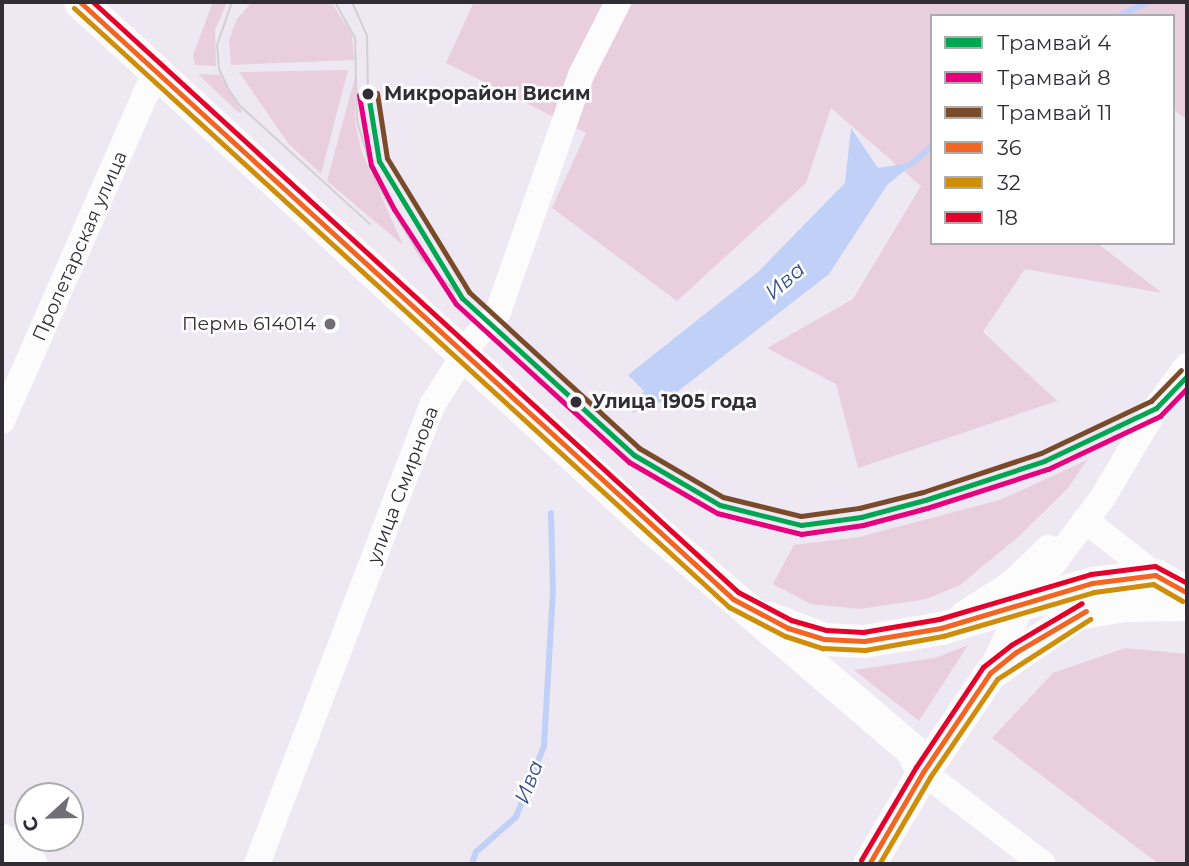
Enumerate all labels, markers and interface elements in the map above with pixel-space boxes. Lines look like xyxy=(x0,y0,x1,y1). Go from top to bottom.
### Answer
legend xyxy=(930,14,1175,245)
text: Трамвай 4 xyxy=(997,30,1111,55)
text: Трамвай 8 xyxy=(997,65,1111,90)
place label: Микрорайон Висим xyxy=(384,83,590,105)
marker: Микрорайон Висим xyxy=(358,84,378,104)
text: Трамвай 11 xyxy=(997,100,1112,125)
text: 36 xyxy=(997,135,1022,160)
street label: Пролетарская улица xyxy=(28,147,132,345)
text: 32 xyxy=(997,170,1021,195)
text: 18 xyxy=(997,205,1018,230)
water label: Ива xyxy=(760,257,810,305)
place label: Пермь 614014 xyxy=(182,313,316,335)
marker: Пермь 614014 xyxy=(322,316,338,332)
place label: Улица 1905 года xyxy=(592,391,757,413)
marker: Улица 1905 года xyxy=(566,392,586,412)
street label: улица Смирнова xyxy=(363,403,443,567)
water label: Ива xyxy=(509,757,549,807)
north arrow xyxy=(14,782,84,852)
text: С xyxy=(18,814,44,835)

